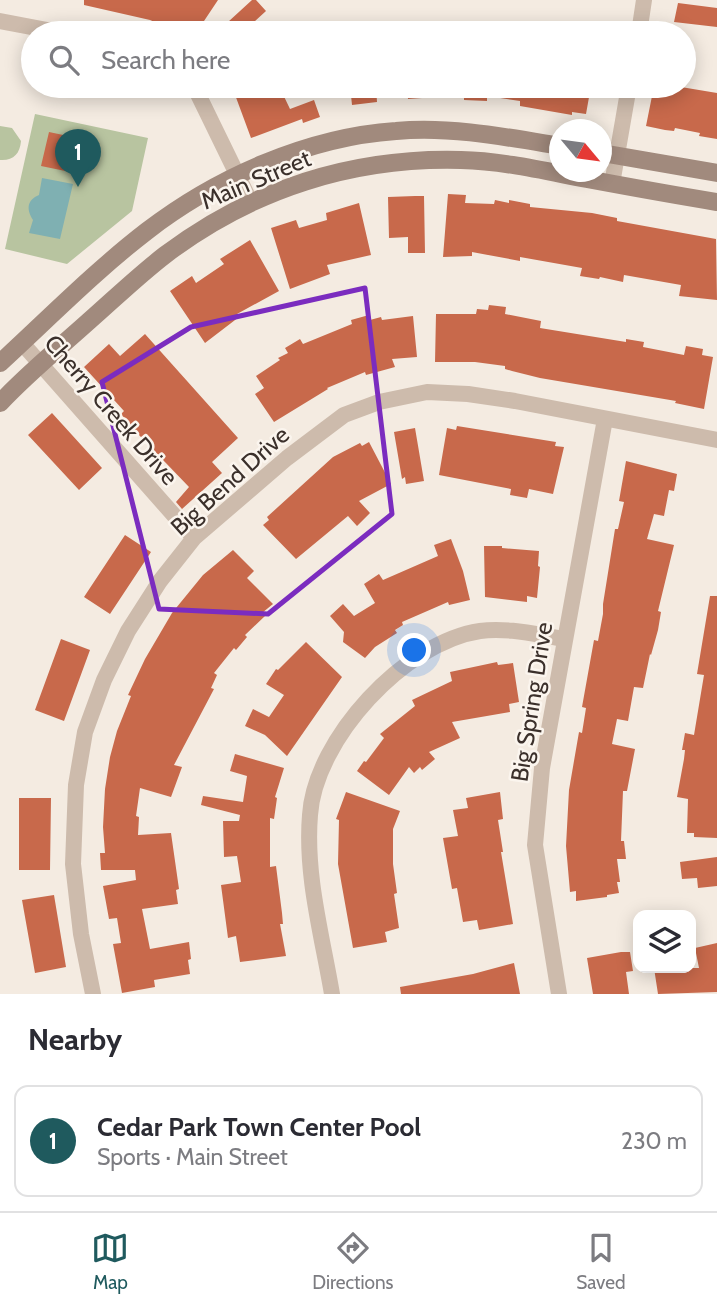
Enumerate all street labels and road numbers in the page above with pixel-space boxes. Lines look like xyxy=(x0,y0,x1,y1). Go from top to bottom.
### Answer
street label: Main Street xyxy=(197,143,315,216)
street label: Cherry Creek Drive xyxy=(38,329,184,491)
street label: Big Bend Drive xyxy=(165,420,295,541)
street label: Big Spring Drive xyxy=(505,620,558,784)

